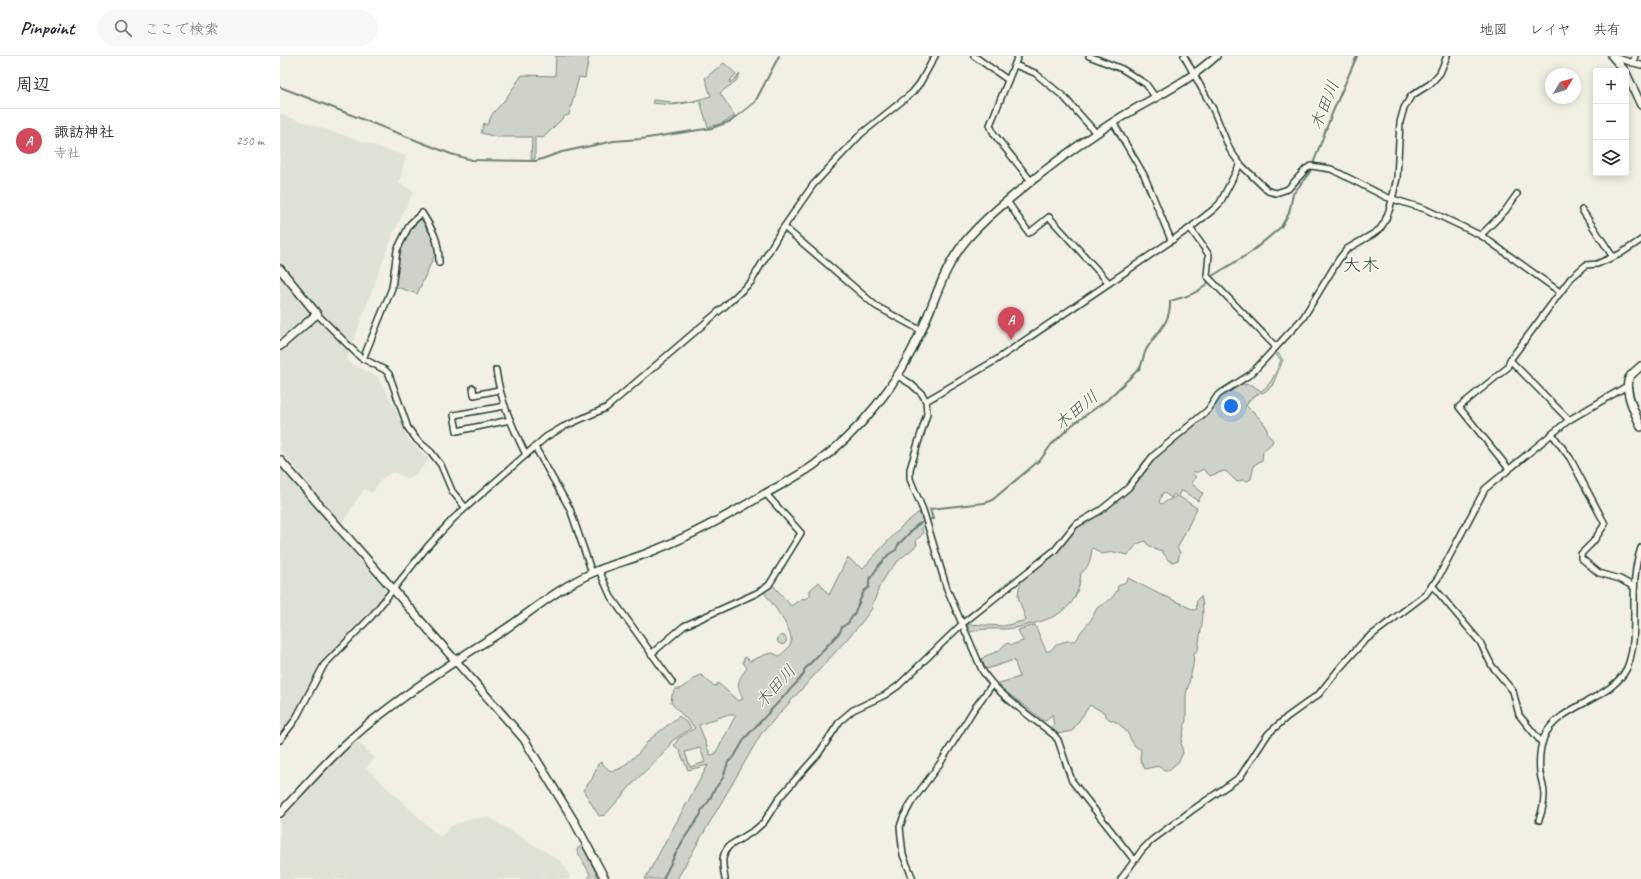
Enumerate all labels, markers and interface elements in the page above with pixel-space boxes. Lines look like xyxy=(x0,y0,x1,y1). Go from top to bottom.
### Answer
search box xyxy=(98,10,378,46)
text: Pinpoint xyxy=(20,16,74,40)
icon: search xyxy=(112,17,134,39)
text: ここで検索 xyxy=(144,20,219,39)
text: 地図 xyxy=(1480,21,1508,38)
text: レイヤ xyxy=(1530,21,1571,38)
text: 共有 xyxy=(1593,21,1621,38)
north arrow xyxy=(1545,68,1581,104)
map controls xyxy=(1593,68,1629,176)
button: + xyxy=(1593,68,1629,104)
text: 周辺 xyxy=(16,74,50,95)
water label: 木田川 xyxy=(1305,78,1344,133)
button: − xyxy=(1593,104,1629,140)
text: 諏訪神社 xyxy=(54,123,114,142)
text: A xyxy=(26,133,32,149)
text: 250 m xyxy=(236,133,264,149)
button: layers xyxy=(1593,140,1629,176)
text: 寺社 xyxy=(54,145,80,161)
district label: 大木 xyxy=(1343,254,1379,276)
pin: A xyxy=(998,307,1024,340)
water label: 木田川 xyxy=(1050,386,1103,435)
your location xyxy=(1221,396,1241,416)
water label: 木田川 xyxy=(751,660,800,712)

